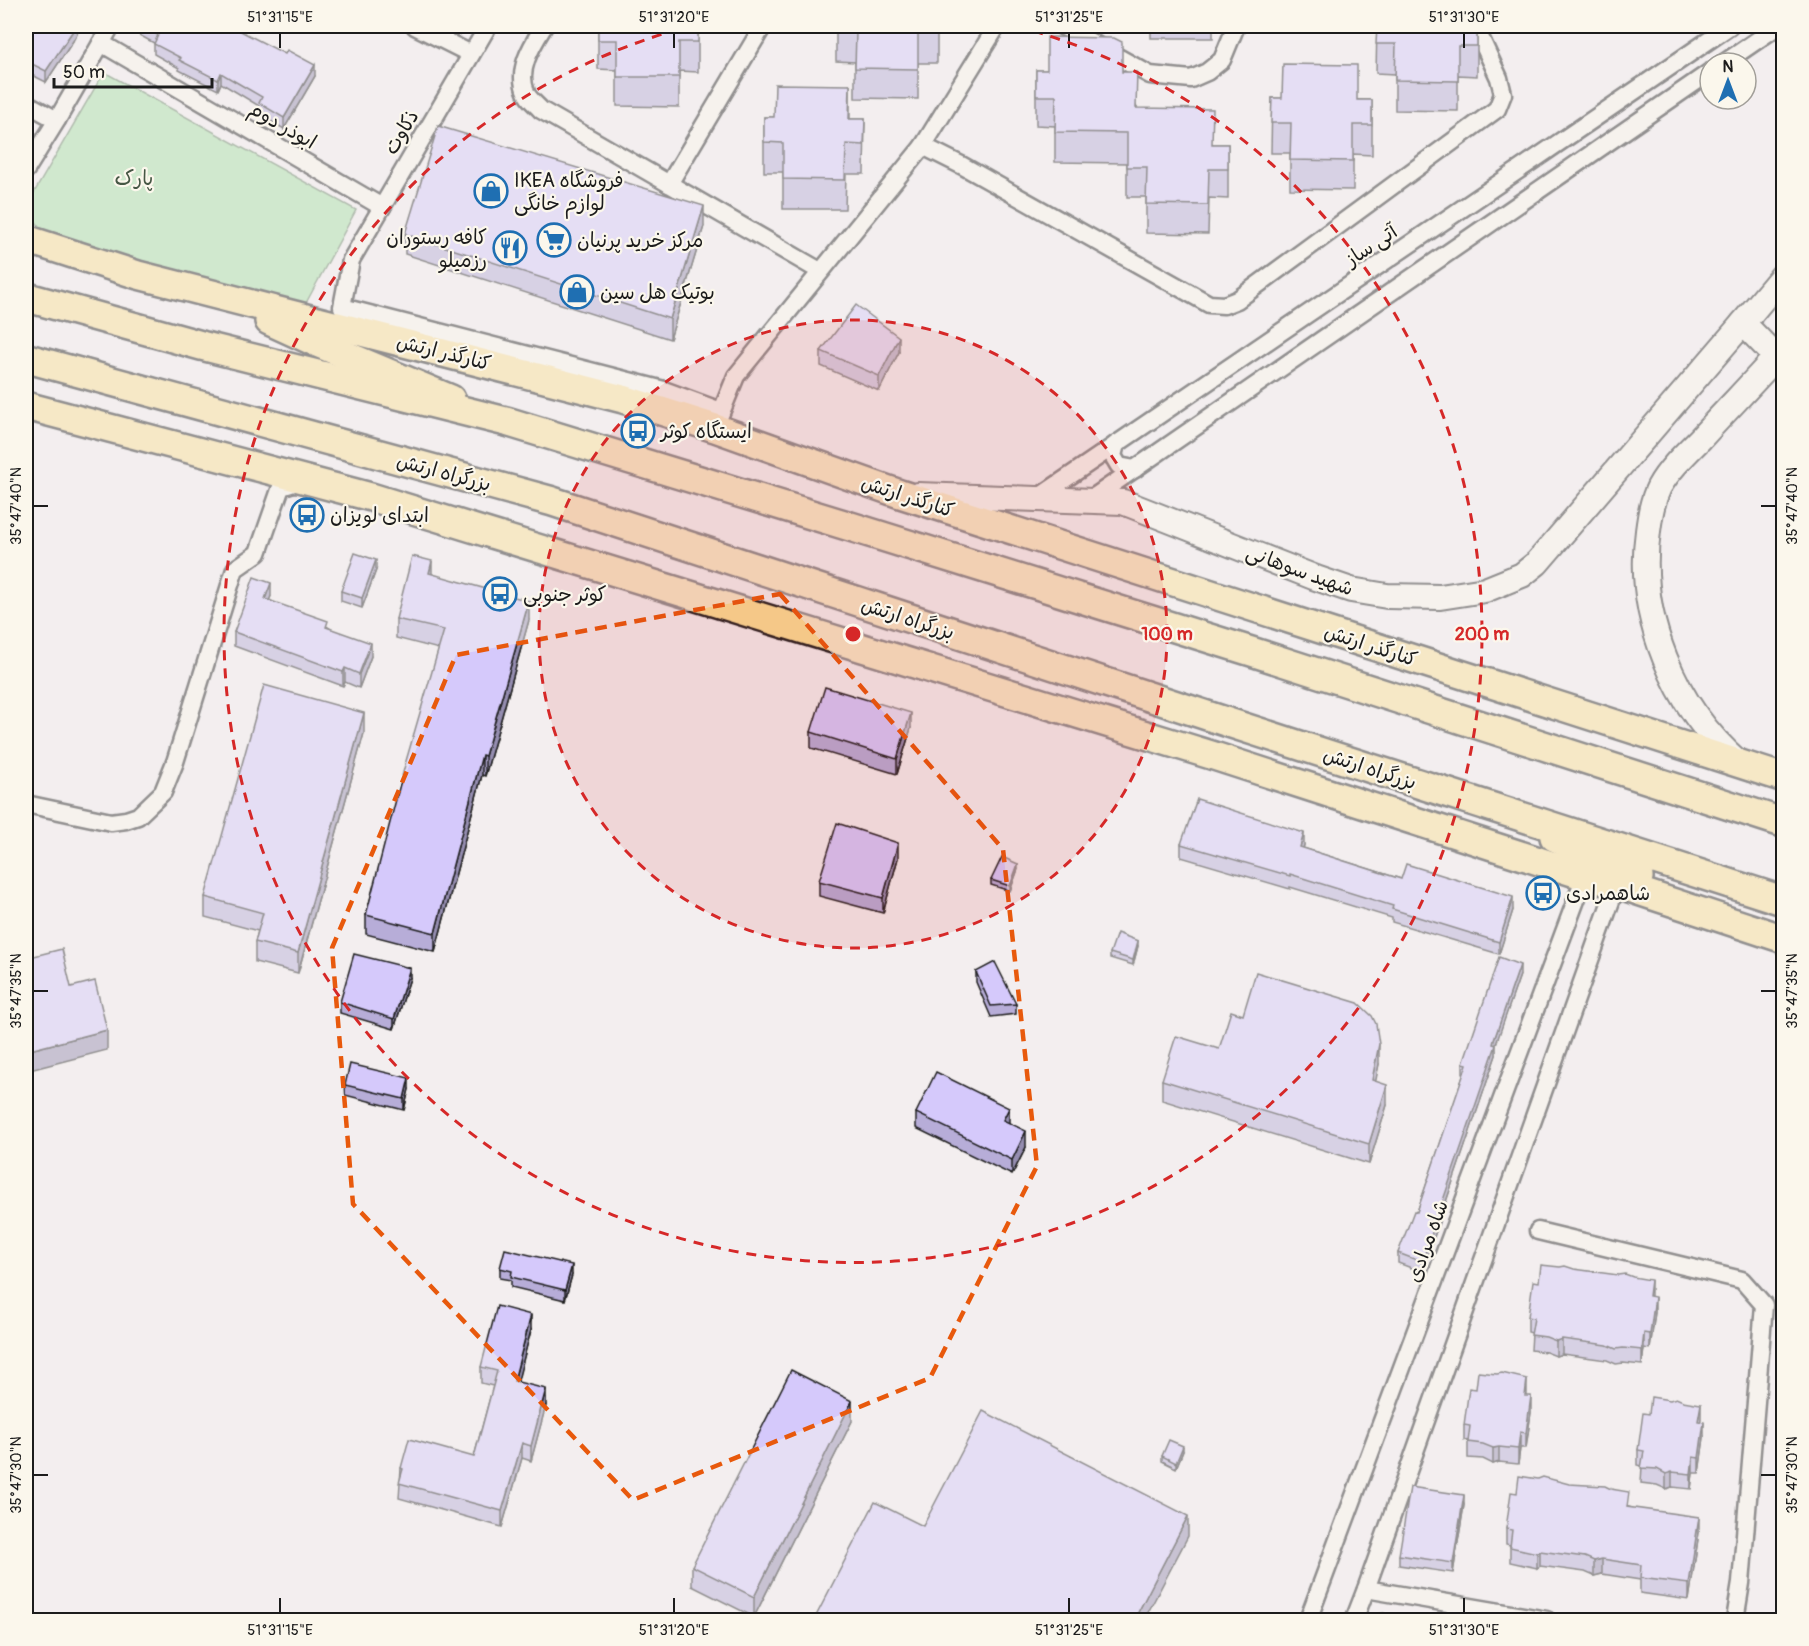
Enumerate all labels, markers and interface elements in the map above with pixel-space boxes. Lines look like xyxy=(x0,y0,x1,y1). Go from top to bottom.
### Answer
text: 51°31'15"E xyxy=(247,8,313,27)
text: 51°31'20"E xyxy=(639,8,709,27)
text: 51°31'25"E xyxy=(1035,8,1103,27)
text: 51°31'30"E xyxy=(1429,8,1499,27)
scale bar xyxy=(54,51,212,89)
north arrow xyxy=(1698,51,1758,111)
text: N xyxy=(1723,57,1734,77)
text: 50 m xyxy=(63,61,105,84)
street label: ابوذر دوم xyxy=(243,96,321,157)
street label: ذکاوت xyxy=(378,105,424,159)
park label: پارک xyxy=(115,166,153,191)
place label: IKEA فروشگاه لوازم خانگی xyxy=(514,168,623,219)
shop icon: IKEA فروشگاه لوازم خانگی xyxy=(473,173,509,209)
street label: آتی ساز xyxy=(1339,218,1403,273)
supermarket icon: مرکز خرید پرنیان xyxy=(536,222,572,258)
place label: کافه رستوران رزمیلو xyxy=(386,225,487,274)
place label: مرکز خرید پرنیان xyxy=(577,228,703,253)
restaurant icon: کافه رستوران رزمیلو xyxy=(492,230,528,266)
shop icon: بوتیک هل سین xyxy=(559,274,595,310)
place label: بوتیک هل سین xyxy=(600,280,715,305)
street label: کنارگذر ارتش xyxy=(394,329,494,376)
bus stop icon: ایستگاه کوثر xyxy=(620,413,656,449)
place label: ایستگاه کوثر xyxy=(659,419,752,444)
street label: بزرگراه ارتش xyxy=(394,448,494,497)
text: 35°47'40"N xyxy=(7,467,26,545)
text: 35°47'40"N xyxy=(1783,467,1802,545)
street label: کنارگذر ارتش xyxy=(858,470,957,523)
bus stop icon: ابتدای لویزان xyxy=(289,497,325,533)
place label: ابتدای لویزان xyxy=(330,503,429,529)
street label: شهید سوهانی xyxy=(1243,540,1357,601)
bus stop icon: کوثر جنوبی xyxy=(482,576,518,612)
place label: کوثر جنوبی xyxy=(523,582,607,608)
street label: بزرگراه ارتش xyxy=(858,592,958,645)
street label: کنارگذر ارتش xyxy=(1321,619,1420,672)
text: 100 m xyxy=(1141,623,1193,646)
text: 200 m xyxy=(1455,623,1509,646)
centre of rings xyxy=(843,624,863,644)
street label: بزرگراه ارتش xyxy=(1320,742,1420,795)
bus stop icon: شاهمرادی xyxy=(1525,875,1561,911)
place label: شاهمرادی xyxy=(1566,881,1650,906)
text: 35°47'35"N xyxy=(7,953,26,1029)
text: 35°47'35"N xyxy=(1783,953,1802,1029)
street label: شاه مرادی xyxy=(1401,1197,1454,1286)
text: 35°47'30"N xyxy=(7,1436,26,1514)
text: 35°47'30"N xyxy=(1783,1436,1802,1514)
text: 51°31'15"E xyxy=(247,1621,313,1640)
text: 51°31'20"E xyxy=(639,1621,709,1640)
text: 51°31'25"E xyxy=(1035,1621,1103,1640)
text: 51°31'30"E xyxy=(1429,1621,1499,1640)

